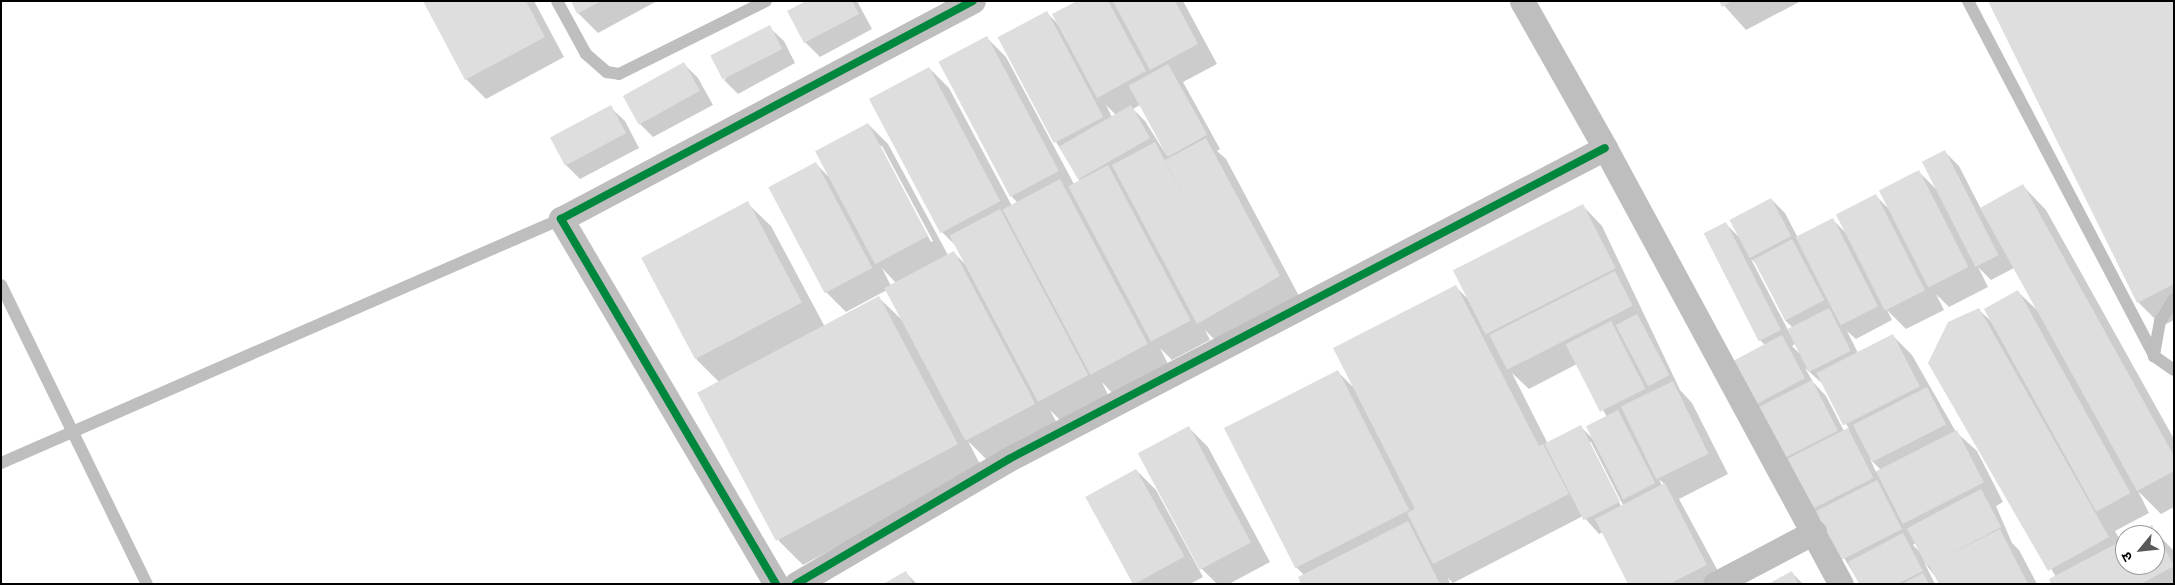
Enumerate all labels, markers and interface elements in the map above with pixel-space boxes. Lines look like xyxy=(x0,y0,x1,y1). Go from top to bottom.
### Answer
north arrow xyxy=(2115,525,2165,575)
text: उ xyxy=(2117,548,2138,565)

